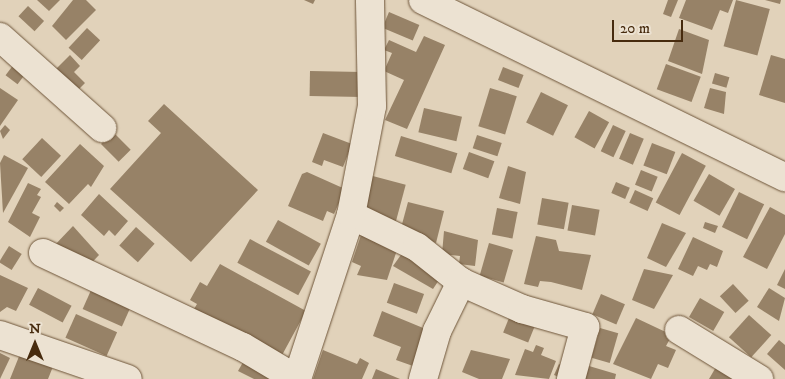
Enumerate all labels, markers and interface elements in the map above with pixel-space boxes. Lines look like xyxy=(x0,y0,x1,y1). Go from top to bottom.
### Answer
scale bar xyxy=(615,10,686,42)
text: 20 m xyxy=(620,19,650,38)
north arrow xyxy=(10,319,60,369)
text: N xyxy=(29,320,41,338)

